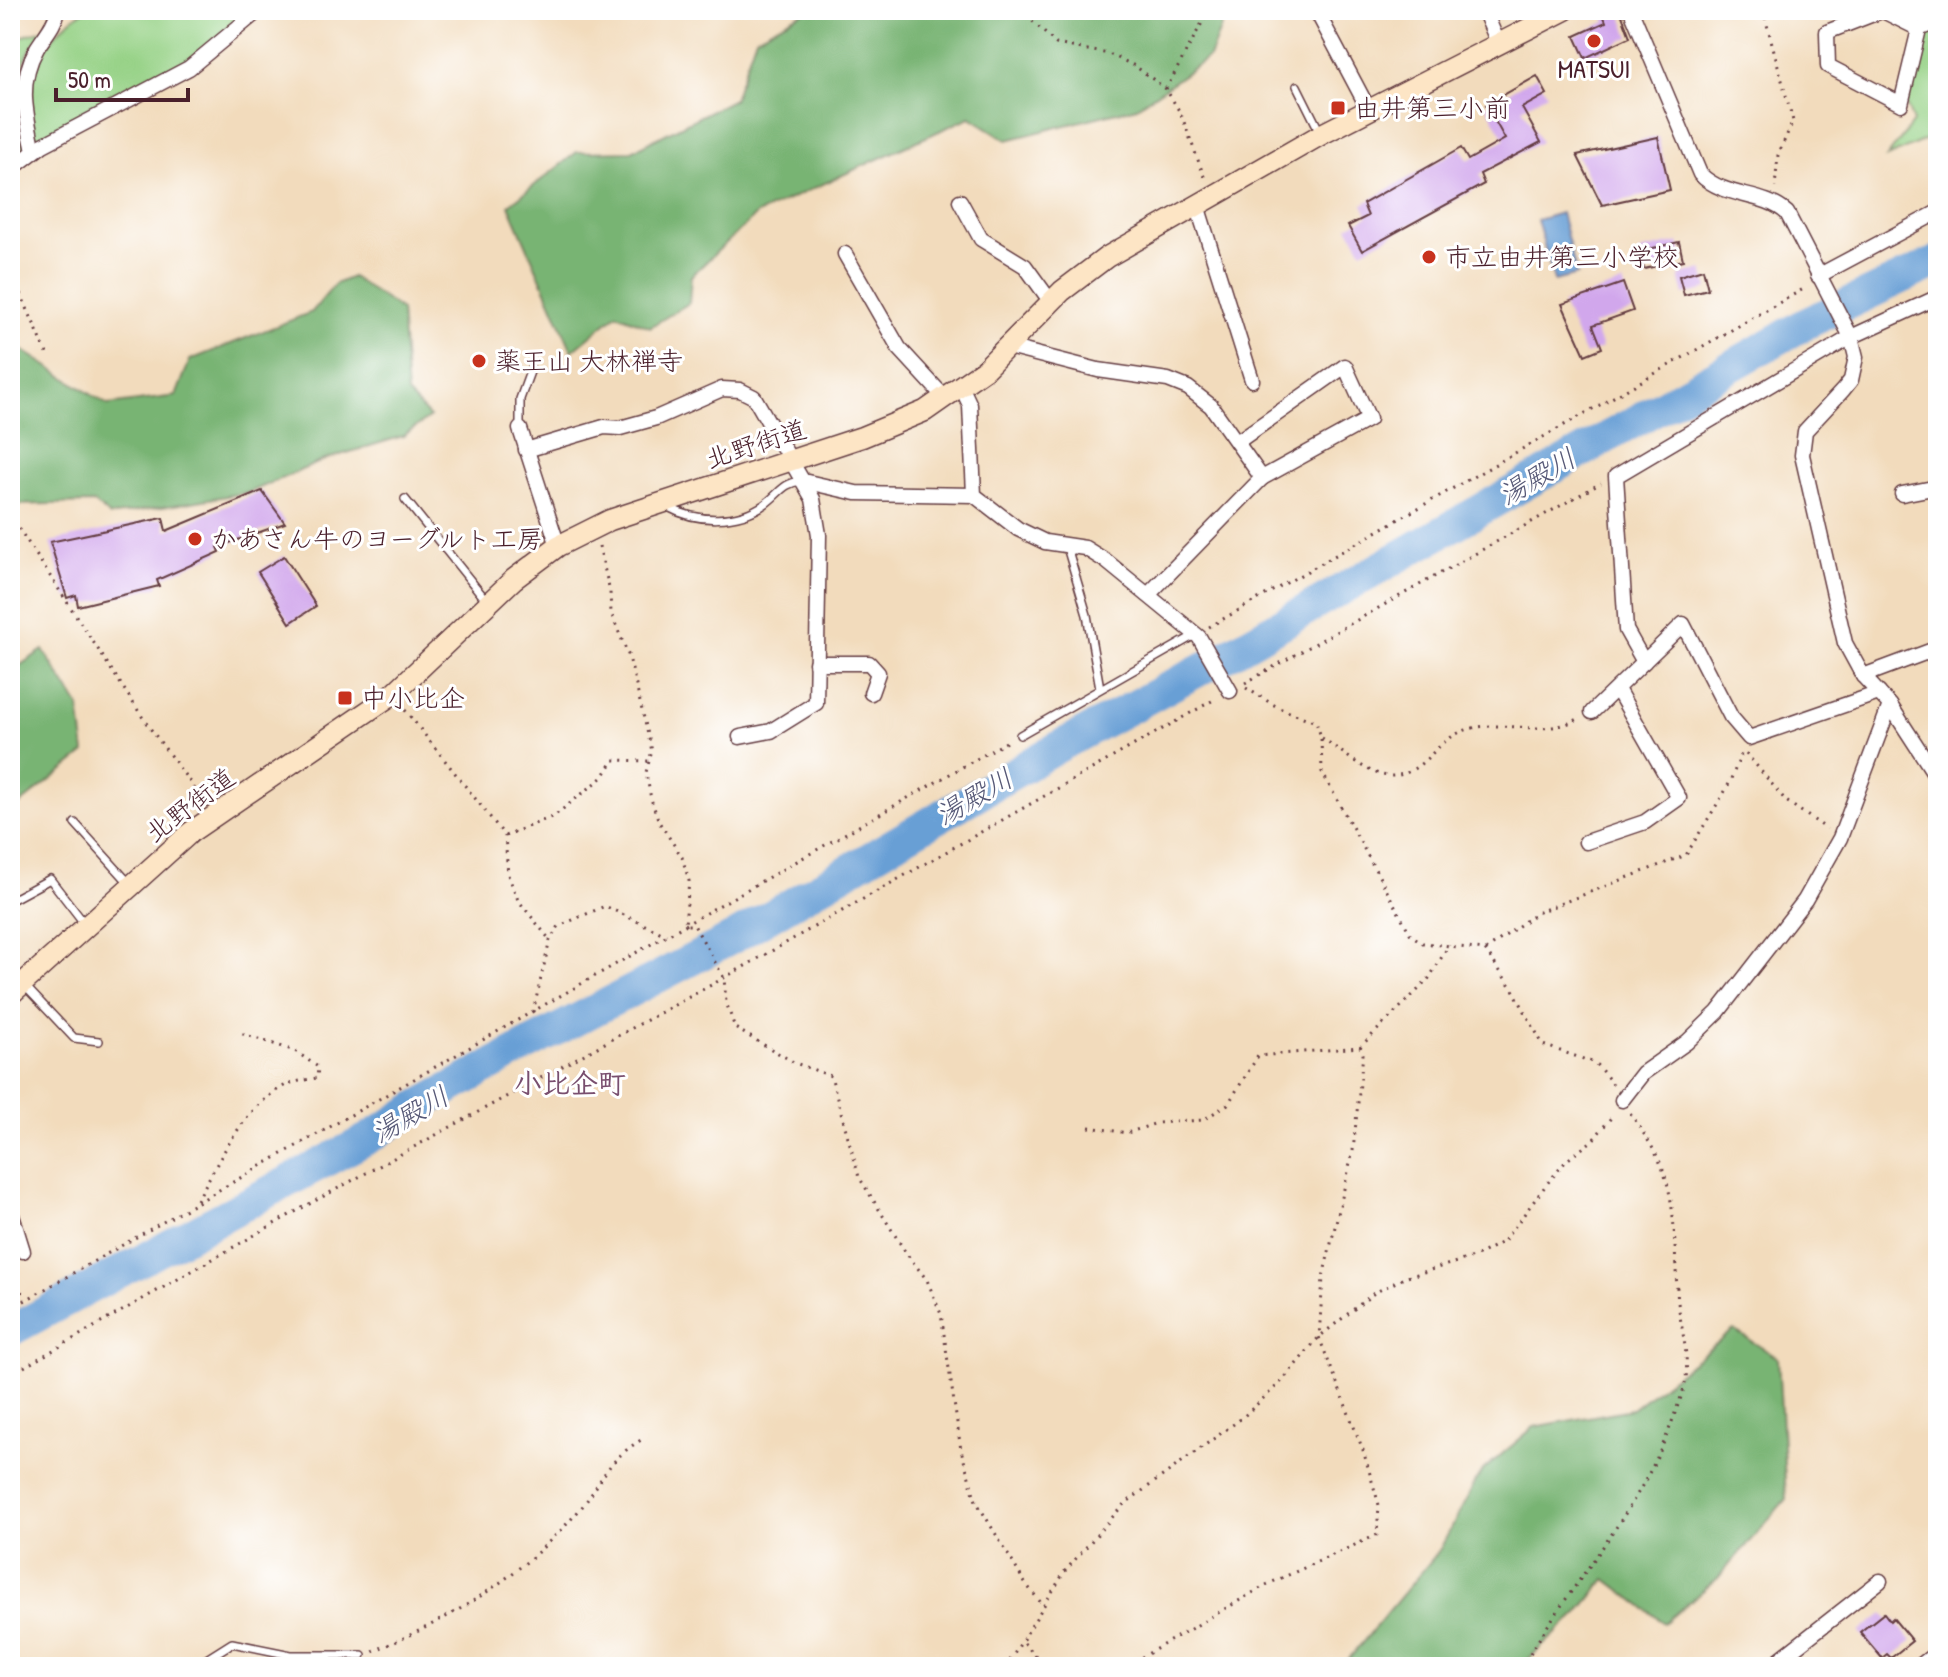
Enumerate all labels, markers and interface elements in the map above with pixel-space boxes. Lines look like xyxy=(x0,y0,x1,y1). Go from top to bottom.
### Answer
marker: MATSUI xyxy=(1585,32,1603,50)
place label: MATSUI xyxy=(1558,51,1630,86)
scale bar xyxy=(56,52,188,102)
text: 50 m xyxy=(68,63,111,95)
place label: 由井第三小前 xyxy=(1354,90,1510,125)
marker: 由井第三小前 xyxy=(1329,99,1347,117)
place label: 市立由井第三小学校 xyxy=(1445,239,1679,274)
marker: 市立由井第三小学校 xyxy=(1420,248,1438,266)
place label: 薬王山 大林禅寺 xyxy=(495,343,683,378)
marker: 薬王山 大林禅寺 xyxy=(470,352,488,370)
street label: 北野街道 xyxy=(701,411,811,476)
water label: 湯殿川 xyxy=(1491,439,1583,513)
place label: かあさん牛のヨーグルト工房 xyxy=(211,521,543,556)
marker: かあさん牛のヨーグルト工房 xyxy=(186,530,204,548)
place label: 中小比企 xyxy=(361,680,465,715)
marker: 中小比企 xyxy=(336,689,354,707)
street label: 北野街道 xyxy=(138,759,242,850)
water label: 湯殿川 xyxy=(928,759,1020,833)
district label: 小比企町 xyxy=(514,1064,626,1102)
water label: 湯殿川 xyxy=(364,1077,456,1151)

